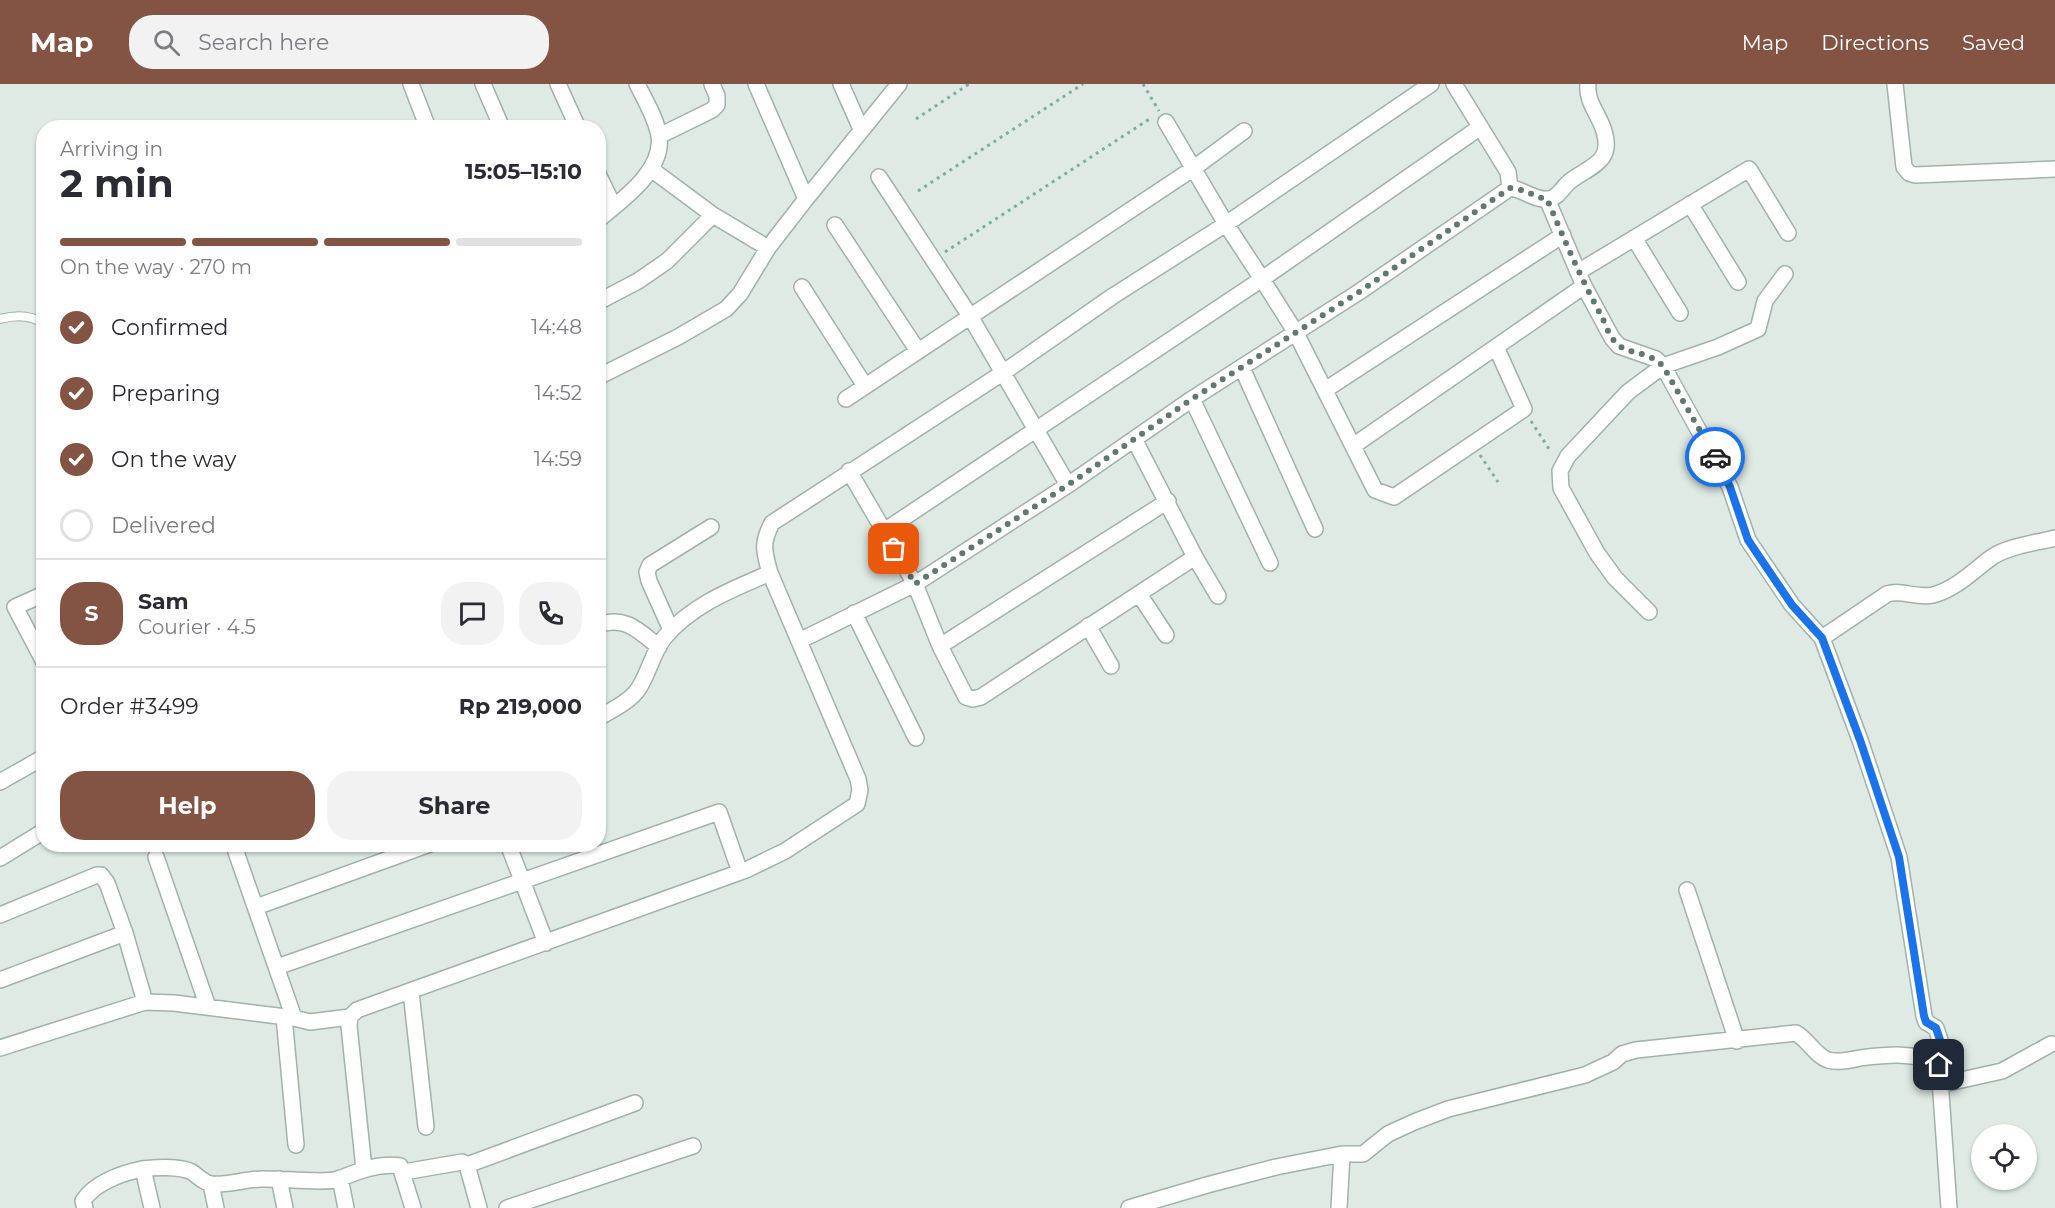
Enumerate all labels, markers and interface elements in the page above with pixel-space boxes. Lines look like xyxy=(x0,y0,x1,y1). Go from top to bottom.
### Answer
search box xyxy=(129,15,549,69)
text: Map xyxy=(30,25,93,59)
icon: search xyxy=(150,26,183,59)
text: Search here xyxy=(198,29,329,56)
text: Map xyxy=(1742,30,1788,55)
text: Directions xyxy=(1821,30,1929,55)
text: Saved xyxy=(1962,30,2025,55)
text: Arriving in xyxy=(60,137,163,161)
text: 15:05–15:10 xyxy=(465,158,582,185)
text: 2 min xyxy=(60,159,174,207)
text: On the way · 270 m xyxy=(60,255,252,279)
icon: check xyxy=(60,311,93,344)
text: Confirmed xyxy=(111,314,228,341)
text: 14:48 xyxy=(531,315,582,339)
icon: check xyxy=(60,377,93,410)
text: Preparing xyxy=(111,380,220,407)
text: 14:52 xyxy=(535,381,582,405)
courier xyxy=(1685,427,1745,487)
icon: car xyxy=(1699,441,1732,474)
icon: check xyxy=(60,443,93,476)
text: On the way xyxy=(111,446,236,473)
text: 14:59 xyxy=(534,447,582,471)
text: Delivered xyxy=(111,512,216,539)
pin xyxy=(868,523,919,574)
icon: bag xyxy=(877,532,910,565)
button: chat xyxy=(441,582,504,645)
button: phone xyxy=(519,582,582,645)
text: Sam xyxy=(138,588,189,615)
text: S xyxy=(84,600,99,627)
text: Courier · 4.5 xyxy=(138,615,256,639)
text: Order #3499 xyxy=(60,693,199,720)
text: Rp 219,000 xyxy=(459,693,582,720)
button: Help xyxy=(60,771,315,840)
button: Share xyxy=(327,771,582,840)
pin xyxy=(1913,1039,1964,1090)
icon: home xyxy=(1922,1048,1955,1081)
map controls xyxy=(1971,1124,2037,1190)
button: locate xyxy=(1971,1124,2037,1190)

